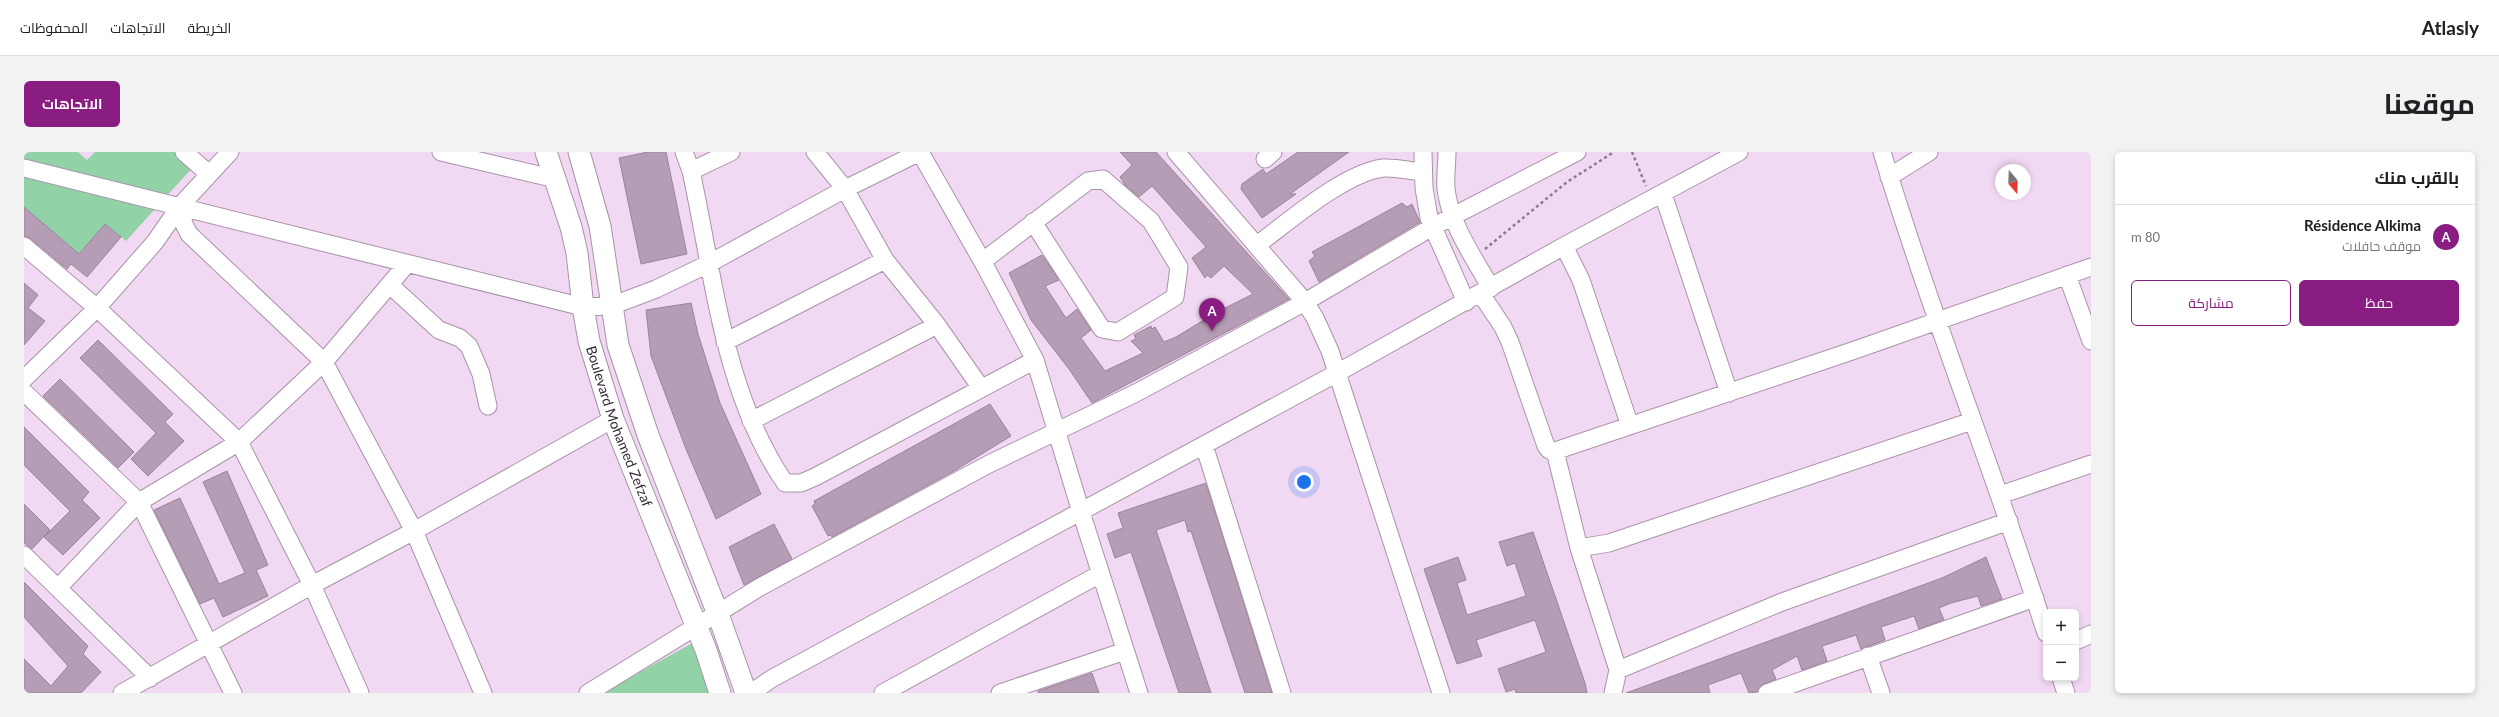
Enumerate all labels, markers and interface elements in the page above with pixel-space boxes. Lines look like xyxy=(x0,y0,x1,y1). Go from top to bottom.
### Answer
text: Atlasly xyxy=(2422,16,2479,39)
text: المحفوظات xyxy=(20,19,88,36)
text: الاتجاهات xyxy=(110,19,166,36)
text: الخريطة xyxy=(188,19,231,36)
button: الاتجاهات xyxy=(24,81,120,127)
text: موقعنا xyxy=(2384,86,2475,120)
north arrow xyxy=(1995,164,2031,200)
text: بالقرب منك xyxy=(2375,167,2459,188)
text: Résidence Alkima xyxy=(2304,216,2421,234)
text: 80 m xyxy=(2131,229,2160,245)
text: A xyxy=(2441,229,2451,245)
text: موقف حافلات xyxy=(2342,238,2421,254)
button: مشاركة xyxy=(2131,280,2291,326)
button: حفظ xyxy=(2299,280,2459,326)
pin: A xyxy=(1199,298,1225,331)
street label: Boulevard Mohamed Zefzaf xyxy=(583,344,656,509)
your location xyxy=(1294,472,1314,492)
map controls xyxy=(2043,609,2079,681)
button: + xyxy=(2043,609,2079,645)
button: − xyxy=(2043,645,2079,681)

